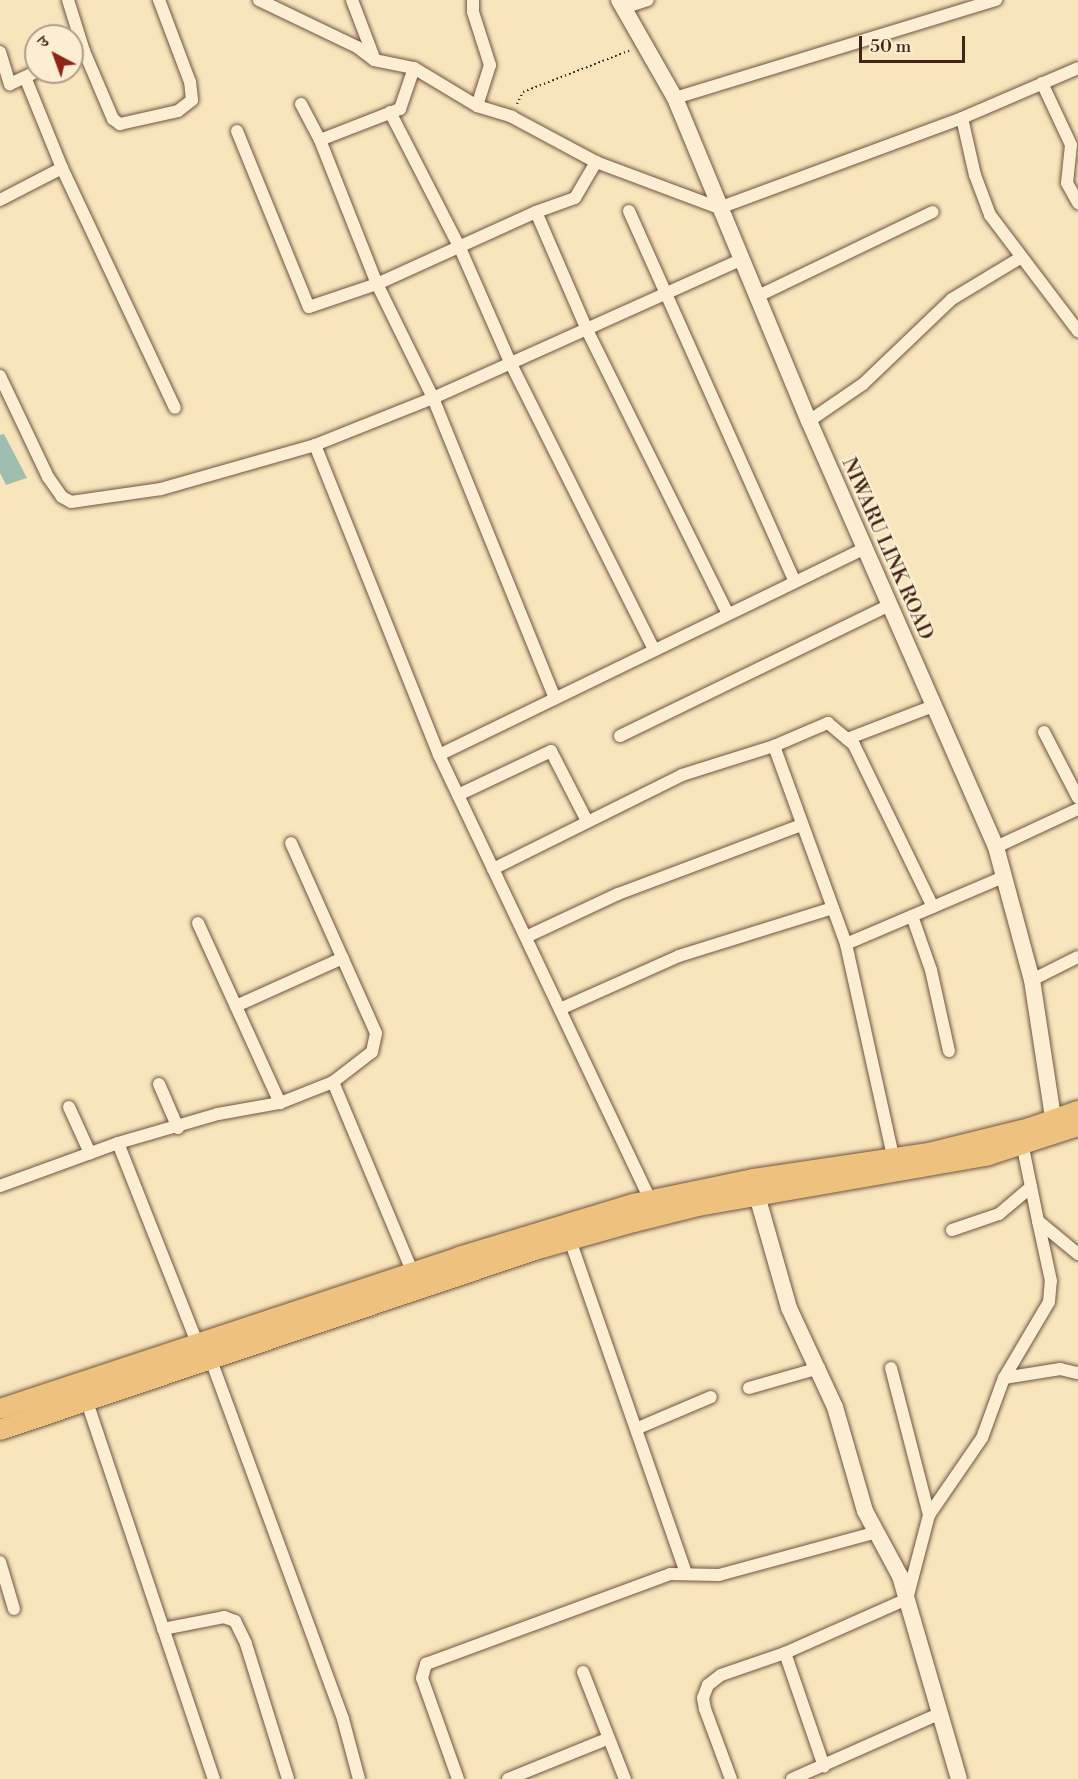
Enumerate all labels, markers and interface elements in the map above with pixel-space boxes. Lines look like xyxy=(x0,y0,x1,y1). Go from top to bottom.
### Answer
north arrow xyxy=(24,24,84,84)
scale bar xyxy=(862,24,968,62)
text: उ xyxy=(34,32,53,52)
text: 50 m xyxy=(870,35,911,58)
street label: NIWARU LINK ROAD xyxy=(836,454,938,644)

